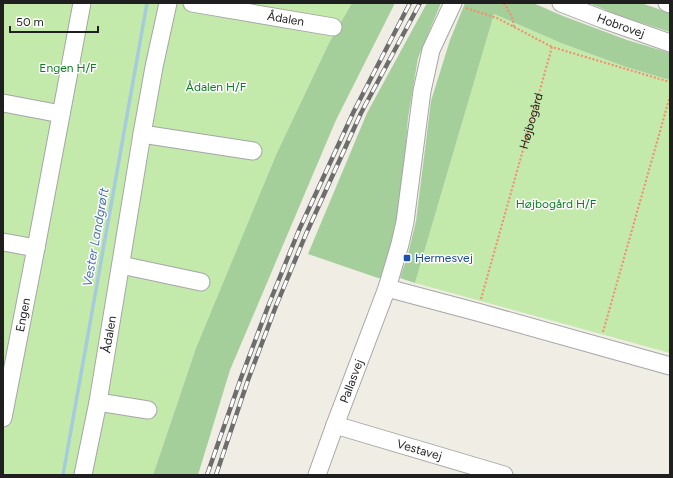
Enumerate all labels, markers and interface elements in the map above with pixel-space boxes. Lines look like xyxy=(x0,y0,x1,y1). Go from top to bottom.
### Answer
scale bar xyxy=(10,8,98,34)
street label: Ådalen xyxy=(266,9,305,29)
street label: Hobrovej xyxy=(595,11,647,41)
text: 50 m xyxy=(16,15,44,29)
park label: Engen H/F xyxy=(39,61,97,75)
park label: Ådalen H/F xyxy=(186,80,247,94)
street label: Højbogård xyxy=(517,91,546,150)
water label: Vester Landgrøft xyxy=(79,185,112,288)
park label: Højbogård H/F xyxy=(516,197,597,211)
place label: Hermesvej xyxy=(415,251,473,265)
marker: Hermesvej xyxy=(402,253,412,263)
street label: Engen xyxy=(13,297,33,333)
street label: Ådalen xyxy=(99,315,119,354)
street label: Pallasvej xyxy=(337,357,366,405)
street label: Vestavej xyxy=(395,437,444,463)

